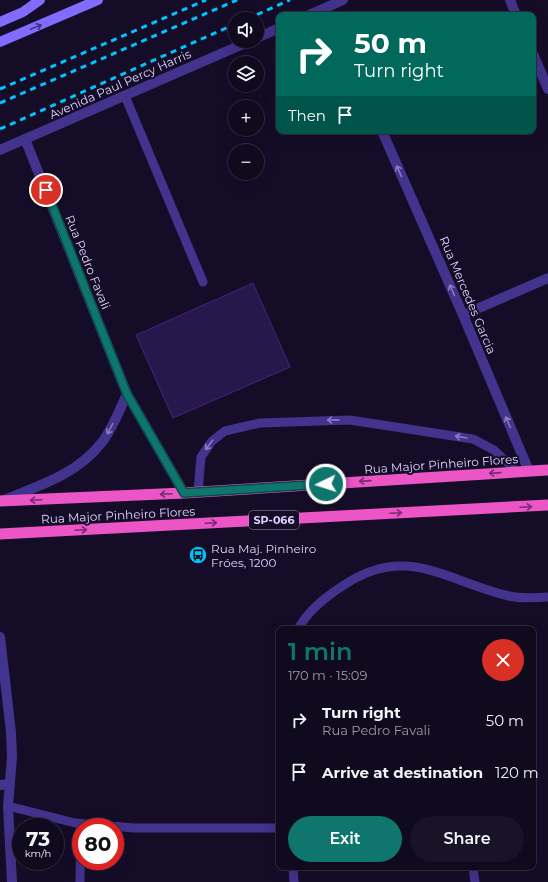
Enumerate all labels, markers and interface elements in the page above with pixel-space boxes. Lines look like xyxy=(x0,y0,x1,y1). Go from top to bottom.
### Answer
map controls xyxy=(228,12,264,180)
button: sound xyxy=(228,12,264,48)
one-way arrow xyxy=(30,22,42,30)
text: 50 m xyxy=(354,26,427,60)
icon: right xyxy=(288,28,340,80)
street label: Avenida Paul Percy Harris xyxy=(47,46,193,122)
button: layers xyxy=(228,56,264,92)
text: Turn right xyxy=(354,60,444,82)
button: + xyxy=(228,100,264,136)
icon: arrive xyxy=(334,104,356,126)
text: Then xyxy=(288,106,326,125)
button: − xyxy=(228,144,264,180)
one-way arrow xyxy=(395,165,402,177)
pin xyxy=(29,173,63,207)
icon: arrive xyxy=(35,179,57,201)
street label: Rua Pedro Favali xyxy=(62,213,114,311)
street label: Rua Mercedes Garcia xyxy=(436,234,500,356)
one-way arrow xyxy=(448,284,455,296)
one-way arrow xyxy=(327,417,340,424)
one-way arrow xyxy=(504,417,511,429)
one-way arrow xyxy=(105,423,113,435)
one-way arrow xyxy=(455,433,468,441)
one-way arrow xyxy=(205,439,213,450)
street label: Rua Major Pinheiro Flores xyxy=(364,451,519,477)
position arrow xyxy=(305,463,347,505)
one-way arrow xyxy=(489,470,502,477)
one-way arrow xyxy=(359,478,372,485)
one-way arrow xyxy=(160,490,173,497)
one-way arrow xyxy=(30,496,43,503)
street label: Rua Major Pinheiro Flores xyxy=(41,503,196,527)
one-way arrow xyxy=(519,503,532,510)
one-way arrow xyxy=(389,510,402,517)
road number: SP-066 xyxy=(249,511,299,529)
one-way arrow xyxy=(204,519,217,527)
one-way arrow xyxy=(74,526,87,534)
place label: Rua Maj. Pinheiro Fróes, 1200 xyxy=(211,541,316,570)
bus stop icon: Rua Maj. Pinheiro Fróes, 1200 xyxy=(188,545,208,565)
text: 1 min xyxy=(288,637,352,666)
button: close xyxy=(482,639,524,681)
text: 170 m · 15:09 xyxy=(288,667,367,683)
text: Turn right xyxy=(322,703,401,722)
icon: right xyxy=(288,709,310,731)
text: 50 m xyxy=(486,711,524,730)
text: Rua Pedro Favali xyxy=(322,722,431,738)
icon: arrive xyxy=(288,761,310,783)
text: Arrive at destination xyxy=(322,763,483,782)
text: 120 m xyxy=(495,763,539,782)
button: Exit xyxy=(288,816,402,862)
button: Share xyxy=(410,816,524,862)
speed limit sign: 80 xyxy=(72,818,124,870)
text: 73 xyxy=(26,827,50,851)
text: km/h xyxy=(25,847,51,860)

